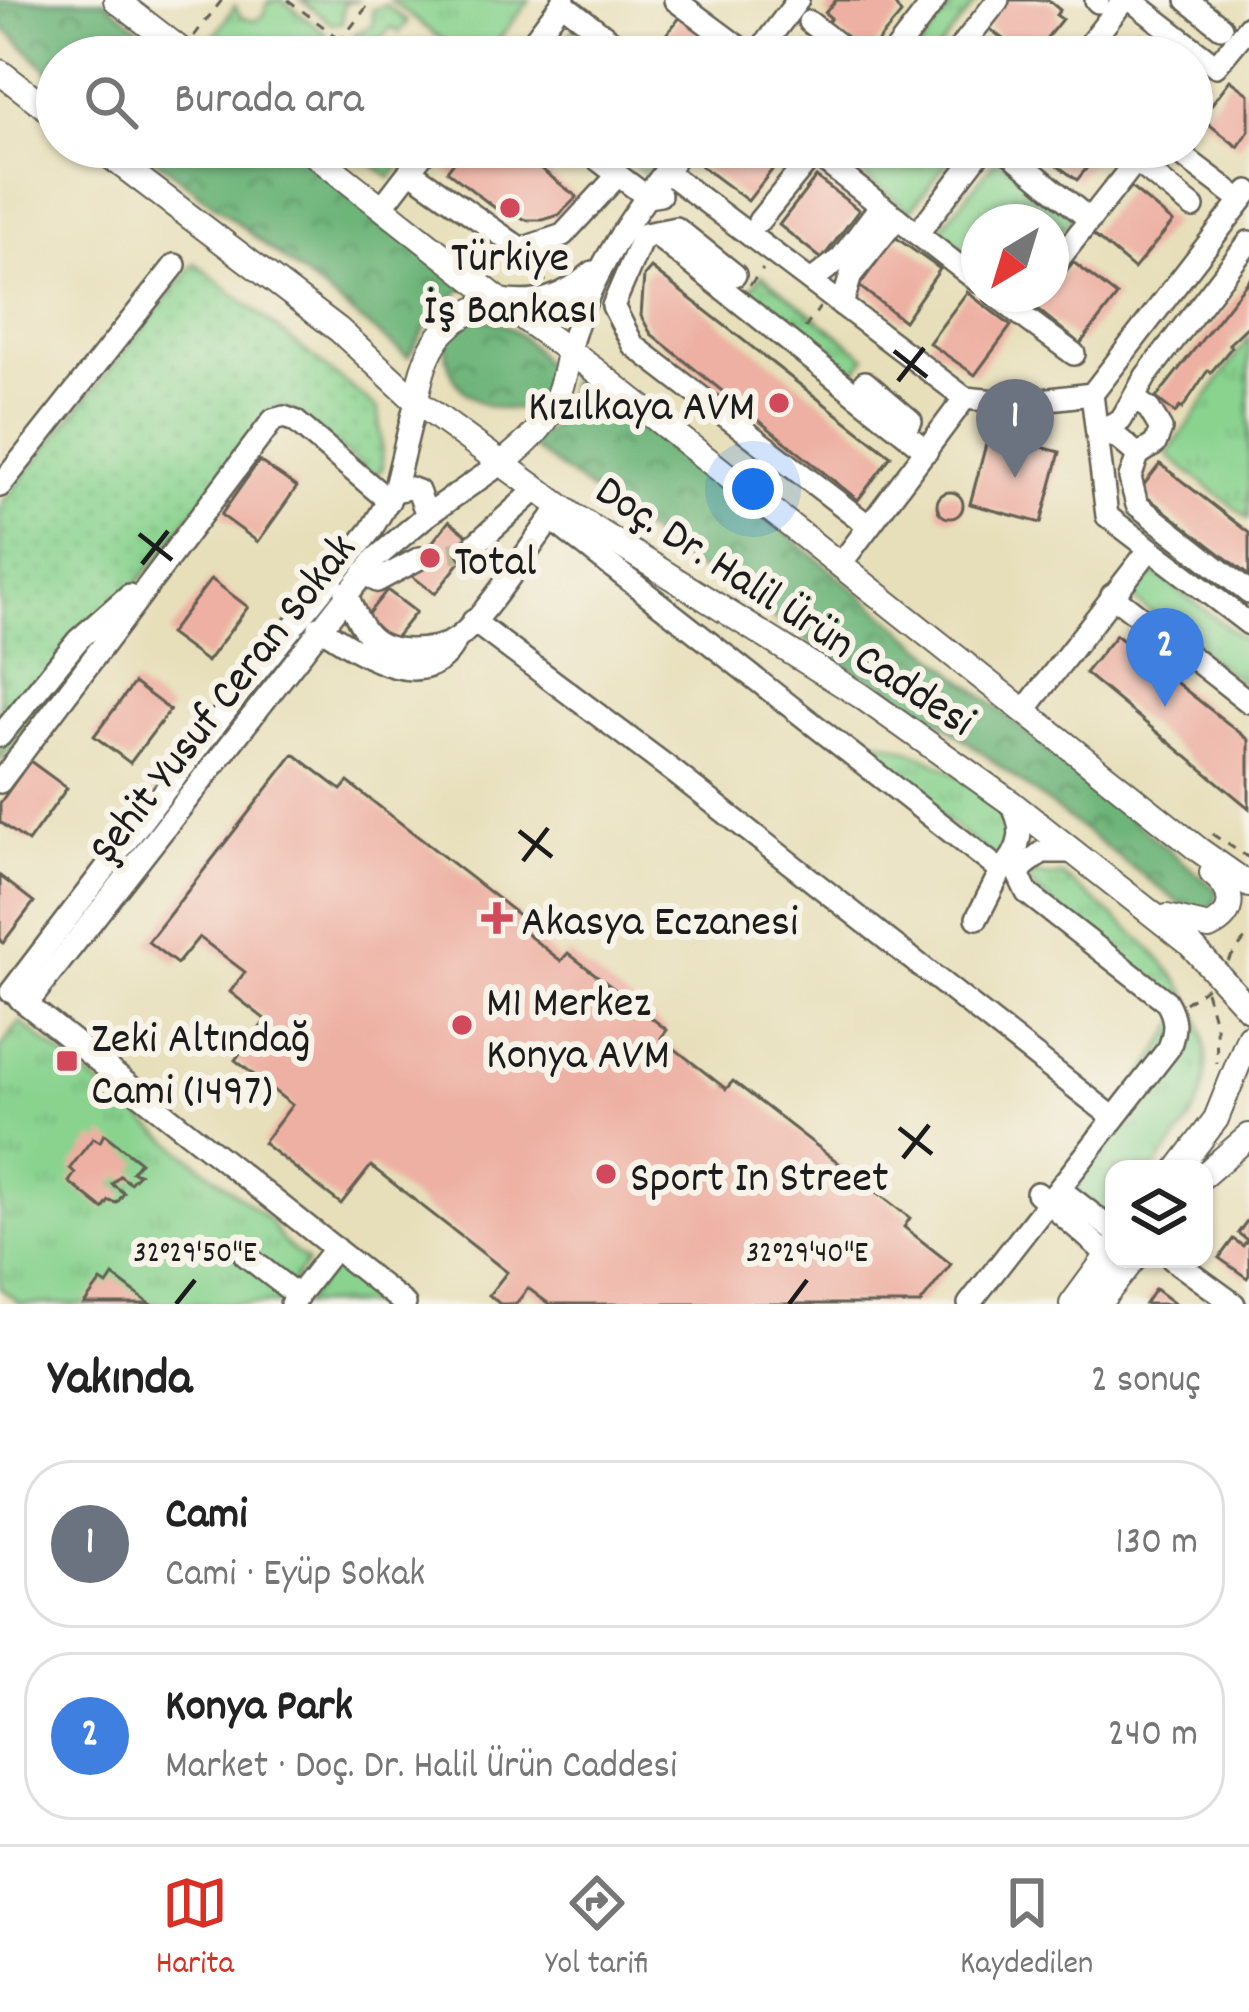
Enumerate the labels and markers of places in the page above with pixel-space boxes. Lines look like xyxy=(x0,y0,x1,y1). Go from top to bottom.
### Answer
marker: Türkiye İş Bankası xyxy=(497,195,523,221)
place label: Türkiye İş Bankası xyxy=(424,229,596,345)
place label: Kızılkaya AVM xyxy=(528,378,755,442)
pin: 1 xyxy=(976,379,1054,478)
marker: Kızılkaya AVM xyxy=(766,390,792,416)
place label: Total xyxy=(454,533,537,597)
marker: Total xyxy=(417,545,443,571)
pin: 2 xyxy=(1126,608,1204,707)
place label: Akasya Eczanesi xyxy=(521,893,798,957)
marker: Akasya Eczanesi xyxy=(484,905,510,931)
place label: M1 Merkez Konya AVM xyxy=(486,974,670,1090)
place label: Zeki Altındağ Cami (1497) xyxy=(91,1010,311,1126)
marker: M1 Merkez Konya AVM xyxy=(449,1012,475,1038)
marker: Zeki Altındağ Cami (1497) xyxy=(54,1048,80,1074)
place label: Sport In Street xyxy=(630,1149,889,1213)
marker: Sport In Street xyxy=(593,1161,619,1187)

